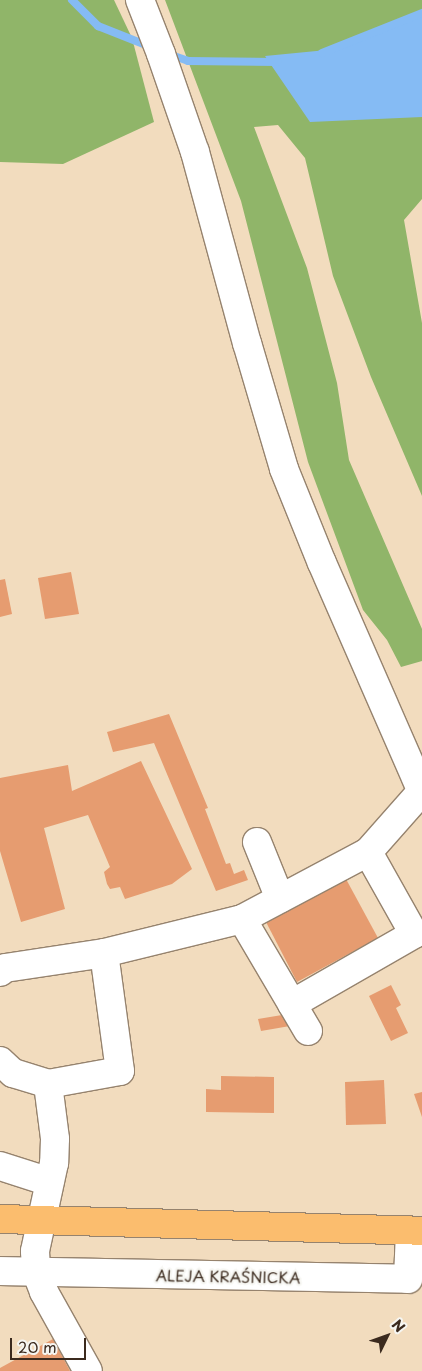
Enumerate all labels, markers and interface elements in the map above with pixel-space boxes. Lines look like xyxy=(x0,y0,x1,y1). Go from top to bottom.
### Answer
street label: ALEJA KRAŚNICKA xyxy=(156,1266,300,1286)
north arrow xyxy=(362,1311,412,1361)
text: N xyxy=(387,1314,410,1337)
scale bar xyxy=(12,1328,89,1360)
text: 20 m xyxy=(18,1335,57,1358)

